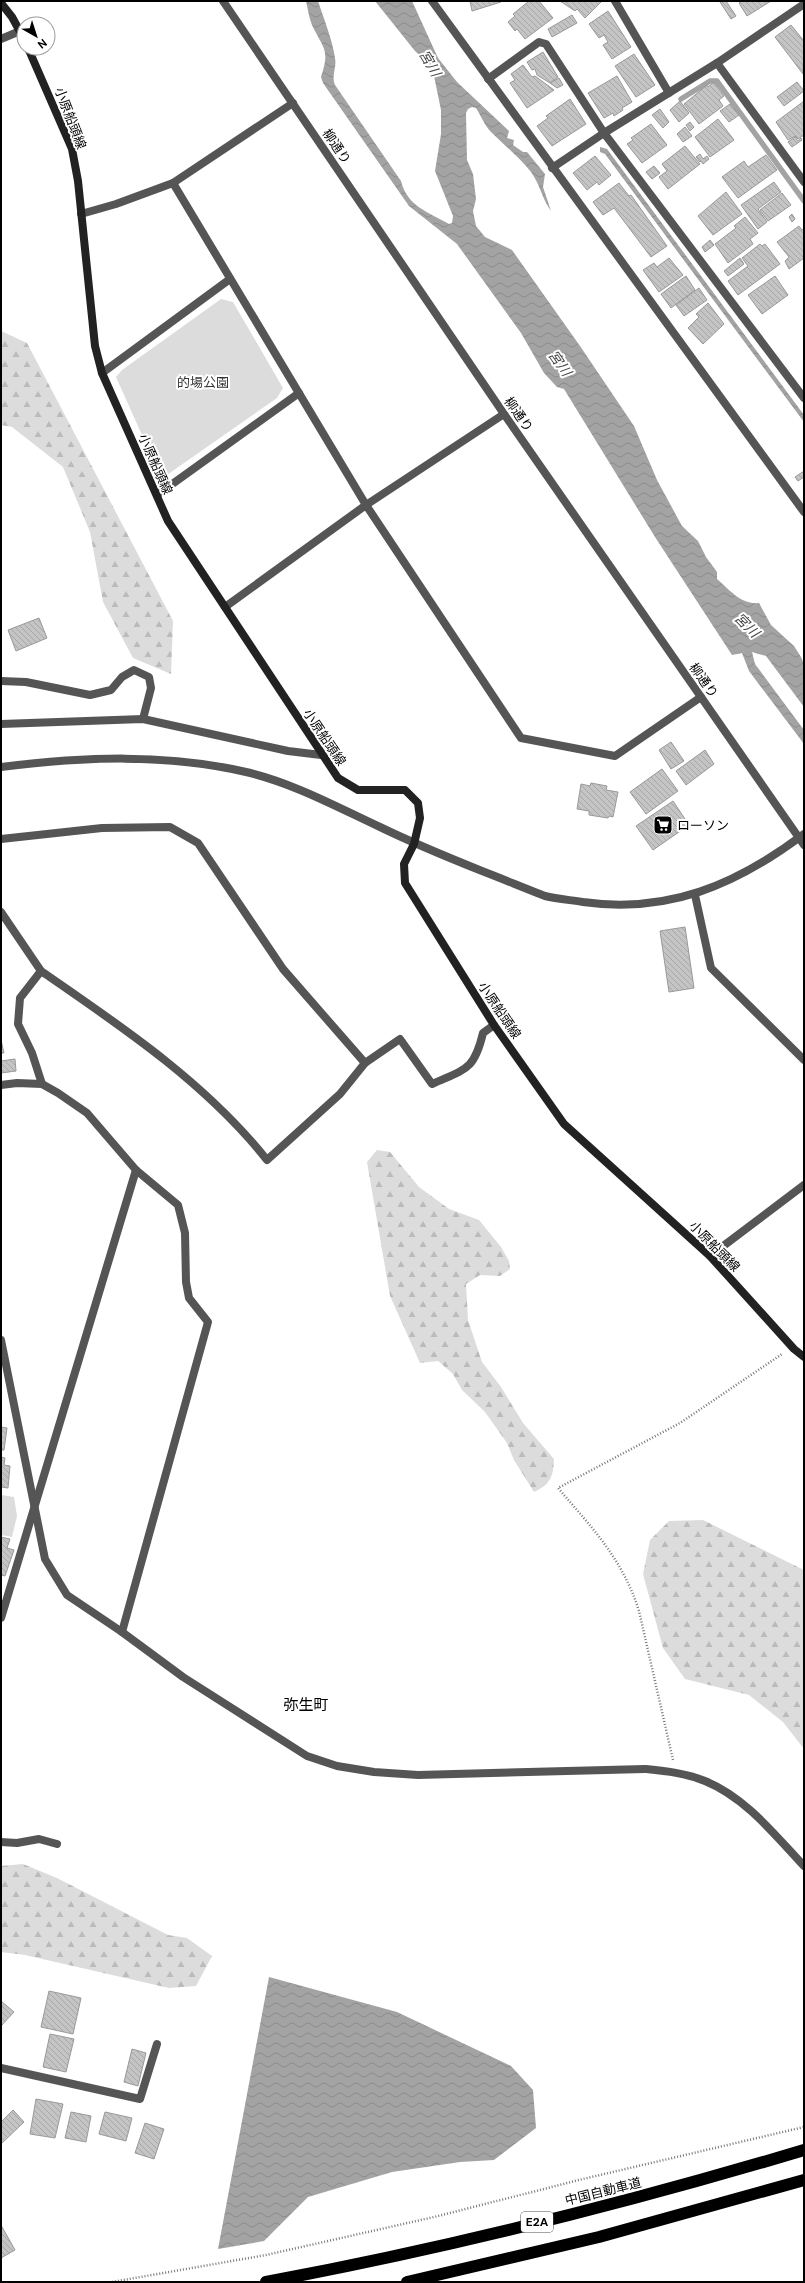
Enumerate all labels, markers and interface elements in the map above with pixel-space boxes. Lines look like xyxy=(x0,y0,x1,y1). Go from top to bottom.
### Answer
north arrow xyxy=(16,16,56,56)
text: N xyxy=(35,36,50,52)
water label: 宮川 xyxy=(415,46,446,81)
street label: 小原船頭線 xyxy=(51,85,90,152)
street label: 柳通り xyxy=(319,125,355,167)
water label: 宮川 xyxy=(545,346,577,381)
park label: 的場公園 xyxy=(177,374,229,391)
street label: 柳通り xyxy=(500,393,537,435)
street label: 小原船頭線 xyxy=(135,431,177,497)
water label: 宮川 xyxy=(731,609,765,643)
street label: 柳通り xyxy=(685,659,722,701)
street label: 小原船頭線 xyxy=(299,706,350,769)
supermarket icon: ローソン xyxy=(652,814,674,836)
place label: ローソン xyxy=(677,817,729,834)
street label: 小原船頭線 xyxy=(474,979,525,1042)
street label: 小原船頭線 xyxy=(686,1217,744,1275)
district label: 弥生町 xyxy=(283,1695,329,1715)
street label: 中国自動車道 xyxy=(563,2174,643,2209)
road number: E2A xyxy=(521,2212,553,2232)

